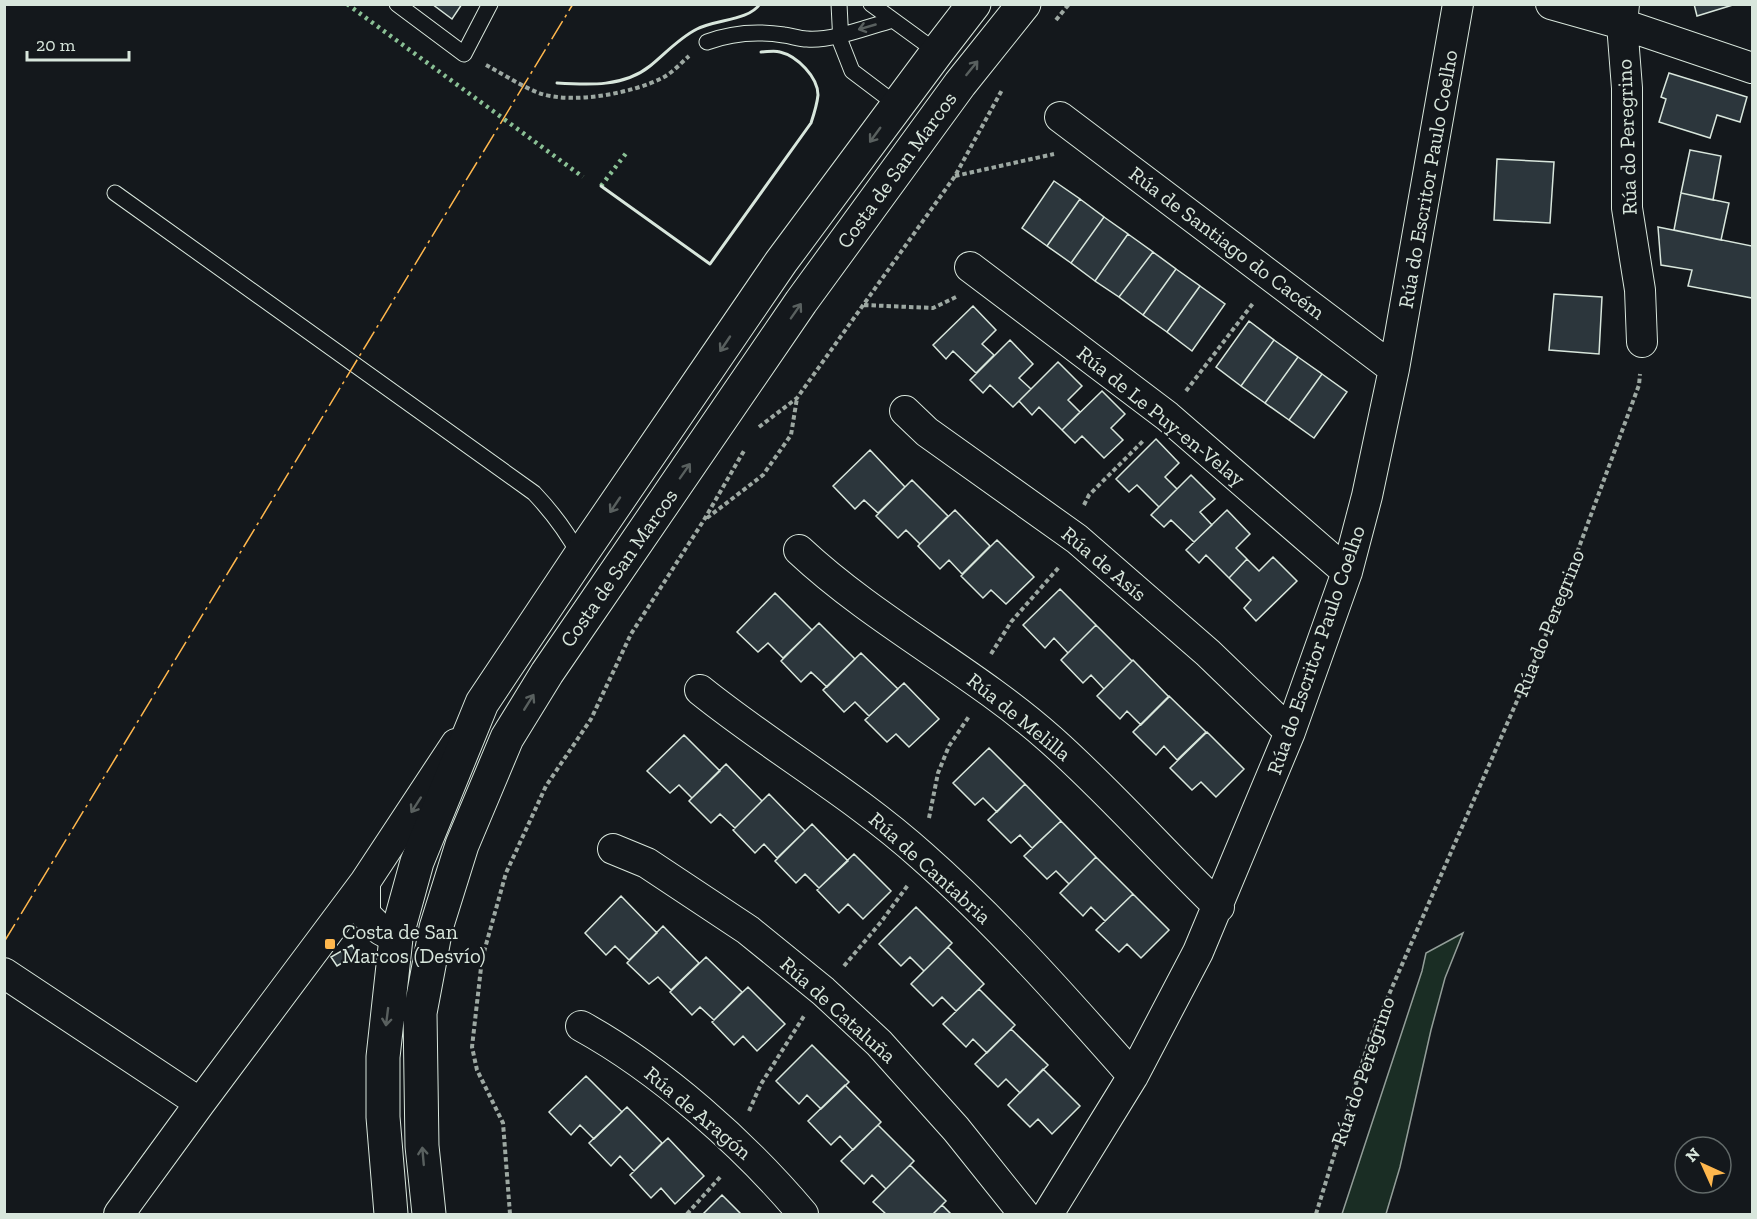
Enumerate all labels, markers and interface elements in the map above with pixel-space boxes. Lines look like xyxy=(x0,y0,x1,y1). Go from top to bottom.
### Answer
one-way arrow xyxy=(858,22,877,34)
scale bar xyxy=(27,24,129,62)
text: 20 m xyxy=(36,34,76,56)
street label: Rúa do Escritor Paulo Coelho xyxy=(1392,48,1463,310)
street label: Rúa do Peregrino xyxy=(1611,59,1642,215)
one-way arrow xyxy=(966,60,979,76)
street label: Costa de San Marcos xyxy=(831,87,962,253)
one-way arrow xyxy=(869,126,881,142)
street label: Rúa de Santiago do Cacém xyxy=(1125,161,1330,324)
one-way arrow xyxy=(790,303,802,319)
one-way arrow xyxy=(719,336,731,352)
street label: Rúa de Le Puy-en-Velay xyxy=(1072,340,1251,491)
one-way arrow xyxy=(679,464,691,480)
street label: Costa de San Marcos xyxy=(555,484,683,652)
one-way arrow xyxy=(609,497,621,513)
street label: Rúa de Asís xyxy=(1057,521,1152,606)
street label: Rúa do Escritor Paulo Coelho xyxy=(1261,522,1370,778)
street label: Rúa do Peregrino xyxy=(1508,546,1589,700)
street label: Rúa de Melilla xyxy=(962,667,1076,766)
one-way arrow xyxy=(523,694,535,711)
one-way arrow xyxy=(409,796,421,813)
street label: Rúa de Cantabria xyxy=(864,806,997,929)
place label: Costa de San Marcos (Desvío) xyxy=(342,919,485,968)
marker: Costa de San Marcos (Desvío) xyxy=(323,937,337,951)
street label: Rúa de Cataluña xyxy=(775,951,901,1068)
street label: Rúa do Peregrino xyxy=(1325,993,1400,1149)
one-way arrow xyxy=(382,1007,393,1027)
street label: Rúa de Aragón xyxy=(640,1061,757,1165)
north arrow xyxy=(1673,1135,1733,1195)
text: N xyxy=(1682,1144,1704,1166)
one-way arrow xyxy=(417,1147,428,1167)

